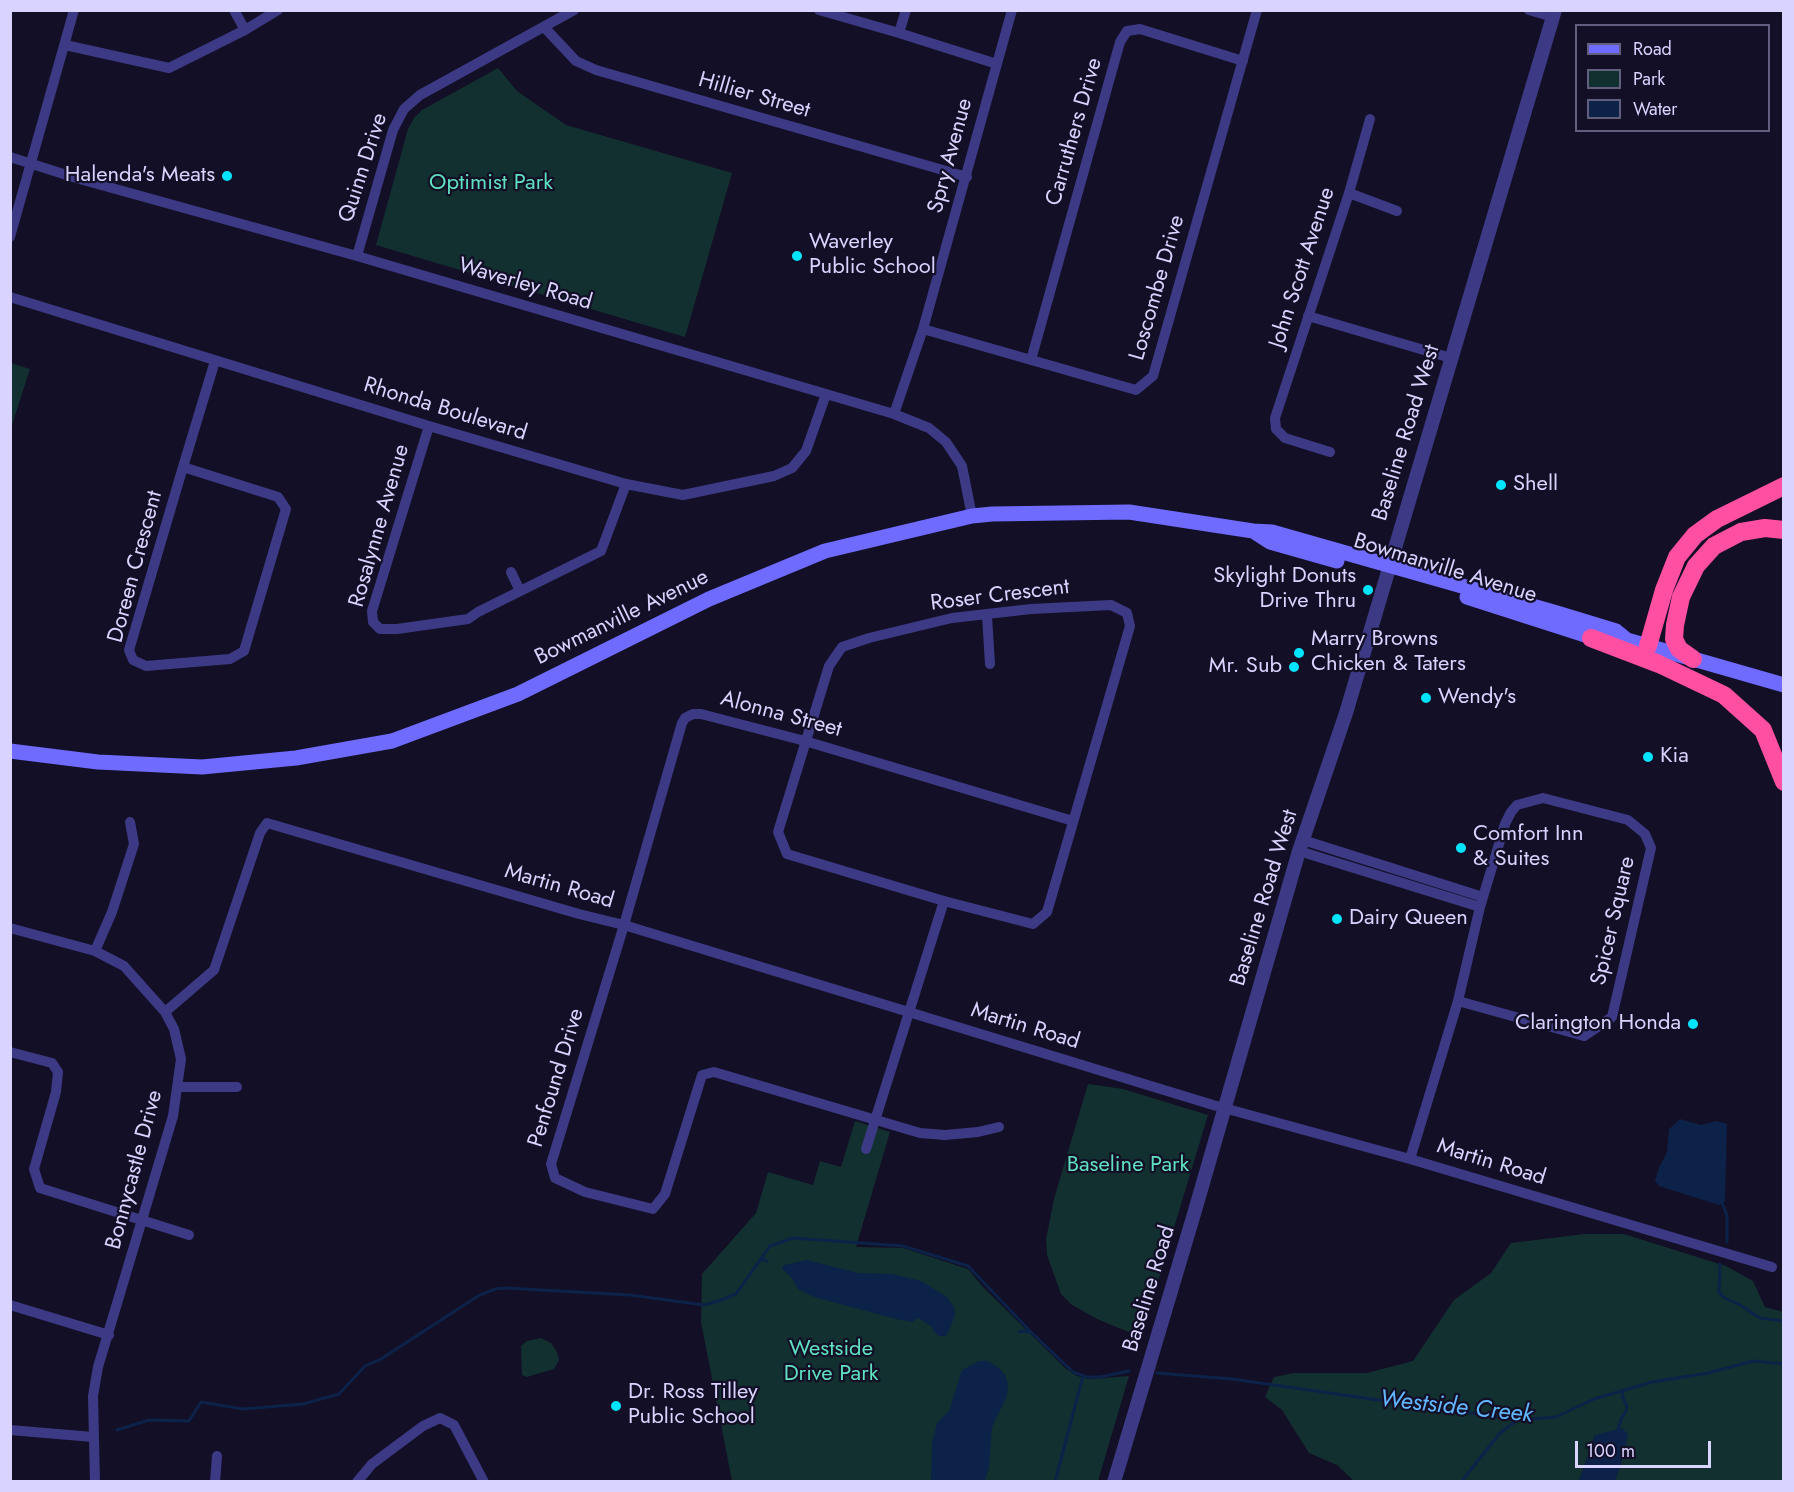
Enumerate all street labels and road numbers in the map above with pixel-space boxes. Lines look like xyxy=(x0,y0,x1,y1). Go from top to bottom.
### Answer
street label: Carruthers Drive xyxy=(1041,55,1109,209)
street label: Hillier Street xyxy=(695,67,813,125)
street label: Spry Avenue xyxy=(923,96,979,216)
street label: Quinn Drive xyxy=(334,110,394,226)
street label: John Scott Avenue xyxy=(1265,184,1341,352)
street label: Loscombe Drive xyxy=(1125,212,1191,364)
street label: Waverley Road xyxy=(455,253,595,317)
street label: Baseline Road West xyxy=(1368,342,1446,524)
street label: Rhonda Boulevard xyxy=(360,373,530,447)
street label: Rosalynne Avenue xyxy=(344,442,416,610)
street label: Doreen Crescent xyxy=(103,488,169,646)
street label: Bowmanville Avenue xyxy=(1350,529,1540,609)
street label: Bowmanville Avenue xyxy=(531,564,713,672)
street label: Roser Crescent xyxy=(929,574,1071,618)
street label: Alonna Street xyxy=(718,686,844,744)
street label: Baseline Road West xyxy=(1226,807,1304,989)
street label: Spicer Square xyxy=(1586,854,1642,988)
street label: Martin Road xyxy=(501,859,617,915)
street label: Martin Road xyxy=(967,998,1083,1056)
street label: Penfound Drive xyxy=(523,1005,591,1151)
street label: Bonnycastle Drive xyxy=(101,1087,169,1253)
street label: Martin Road xyxy=(1433,1134,1549,1192)
street label: Baseline Road xyxy=(1118,1223,1182,1355)

